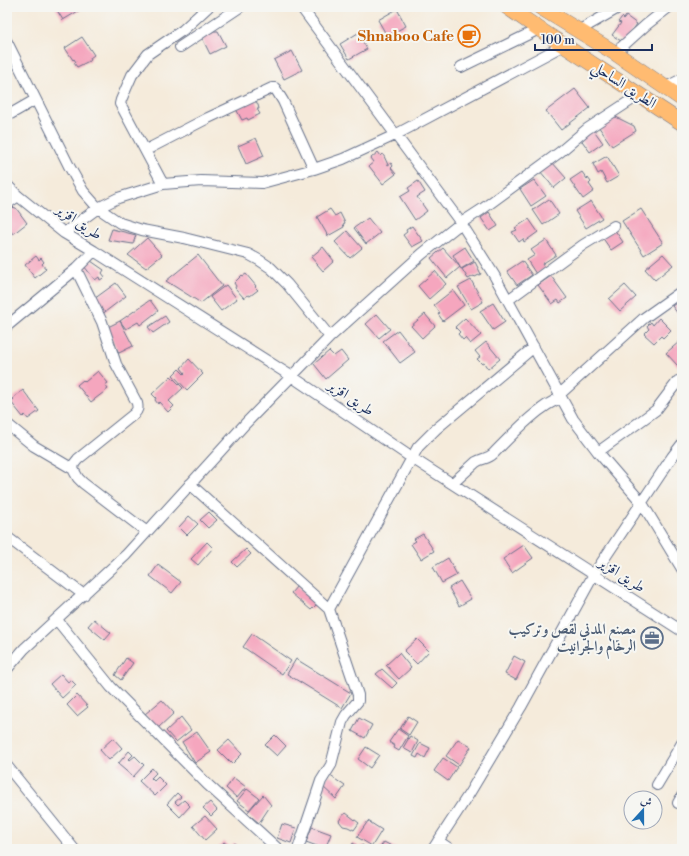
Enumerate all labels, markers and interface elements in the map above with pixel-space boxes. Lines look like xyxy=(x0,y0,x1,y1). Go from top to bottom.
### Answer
cafe icon: Shnaboo Cafe xyxy=(456,23,482,49)
scale bar xyxy=(535,26,652,52)
place label: Shnaboo Cafe xyxy=(357,27,454,46)
text: 100 m xyxy=(541,33,575,48)
street label: الطريق الساحلي xyxy=(586,57,660,116)
street label: طريق اقزير xyxy=(51,199,106,244)
street label: طريق اقزير xyxy=(323,375,378,420)
street label: طريق اقزير xyxy=(593,552,649,597)
place label: مصنع المدني لقص وتركيب الرخام والجرانيت xyxy=(509,620,636,659)
office icon: مصنع المدني لقص وتركيب الرخام والجرانيت xyxy=(639,625,665,651)
north arrow xyxy=(623,790,663,830)
text: ش xyxy=(639,793,654,810)

